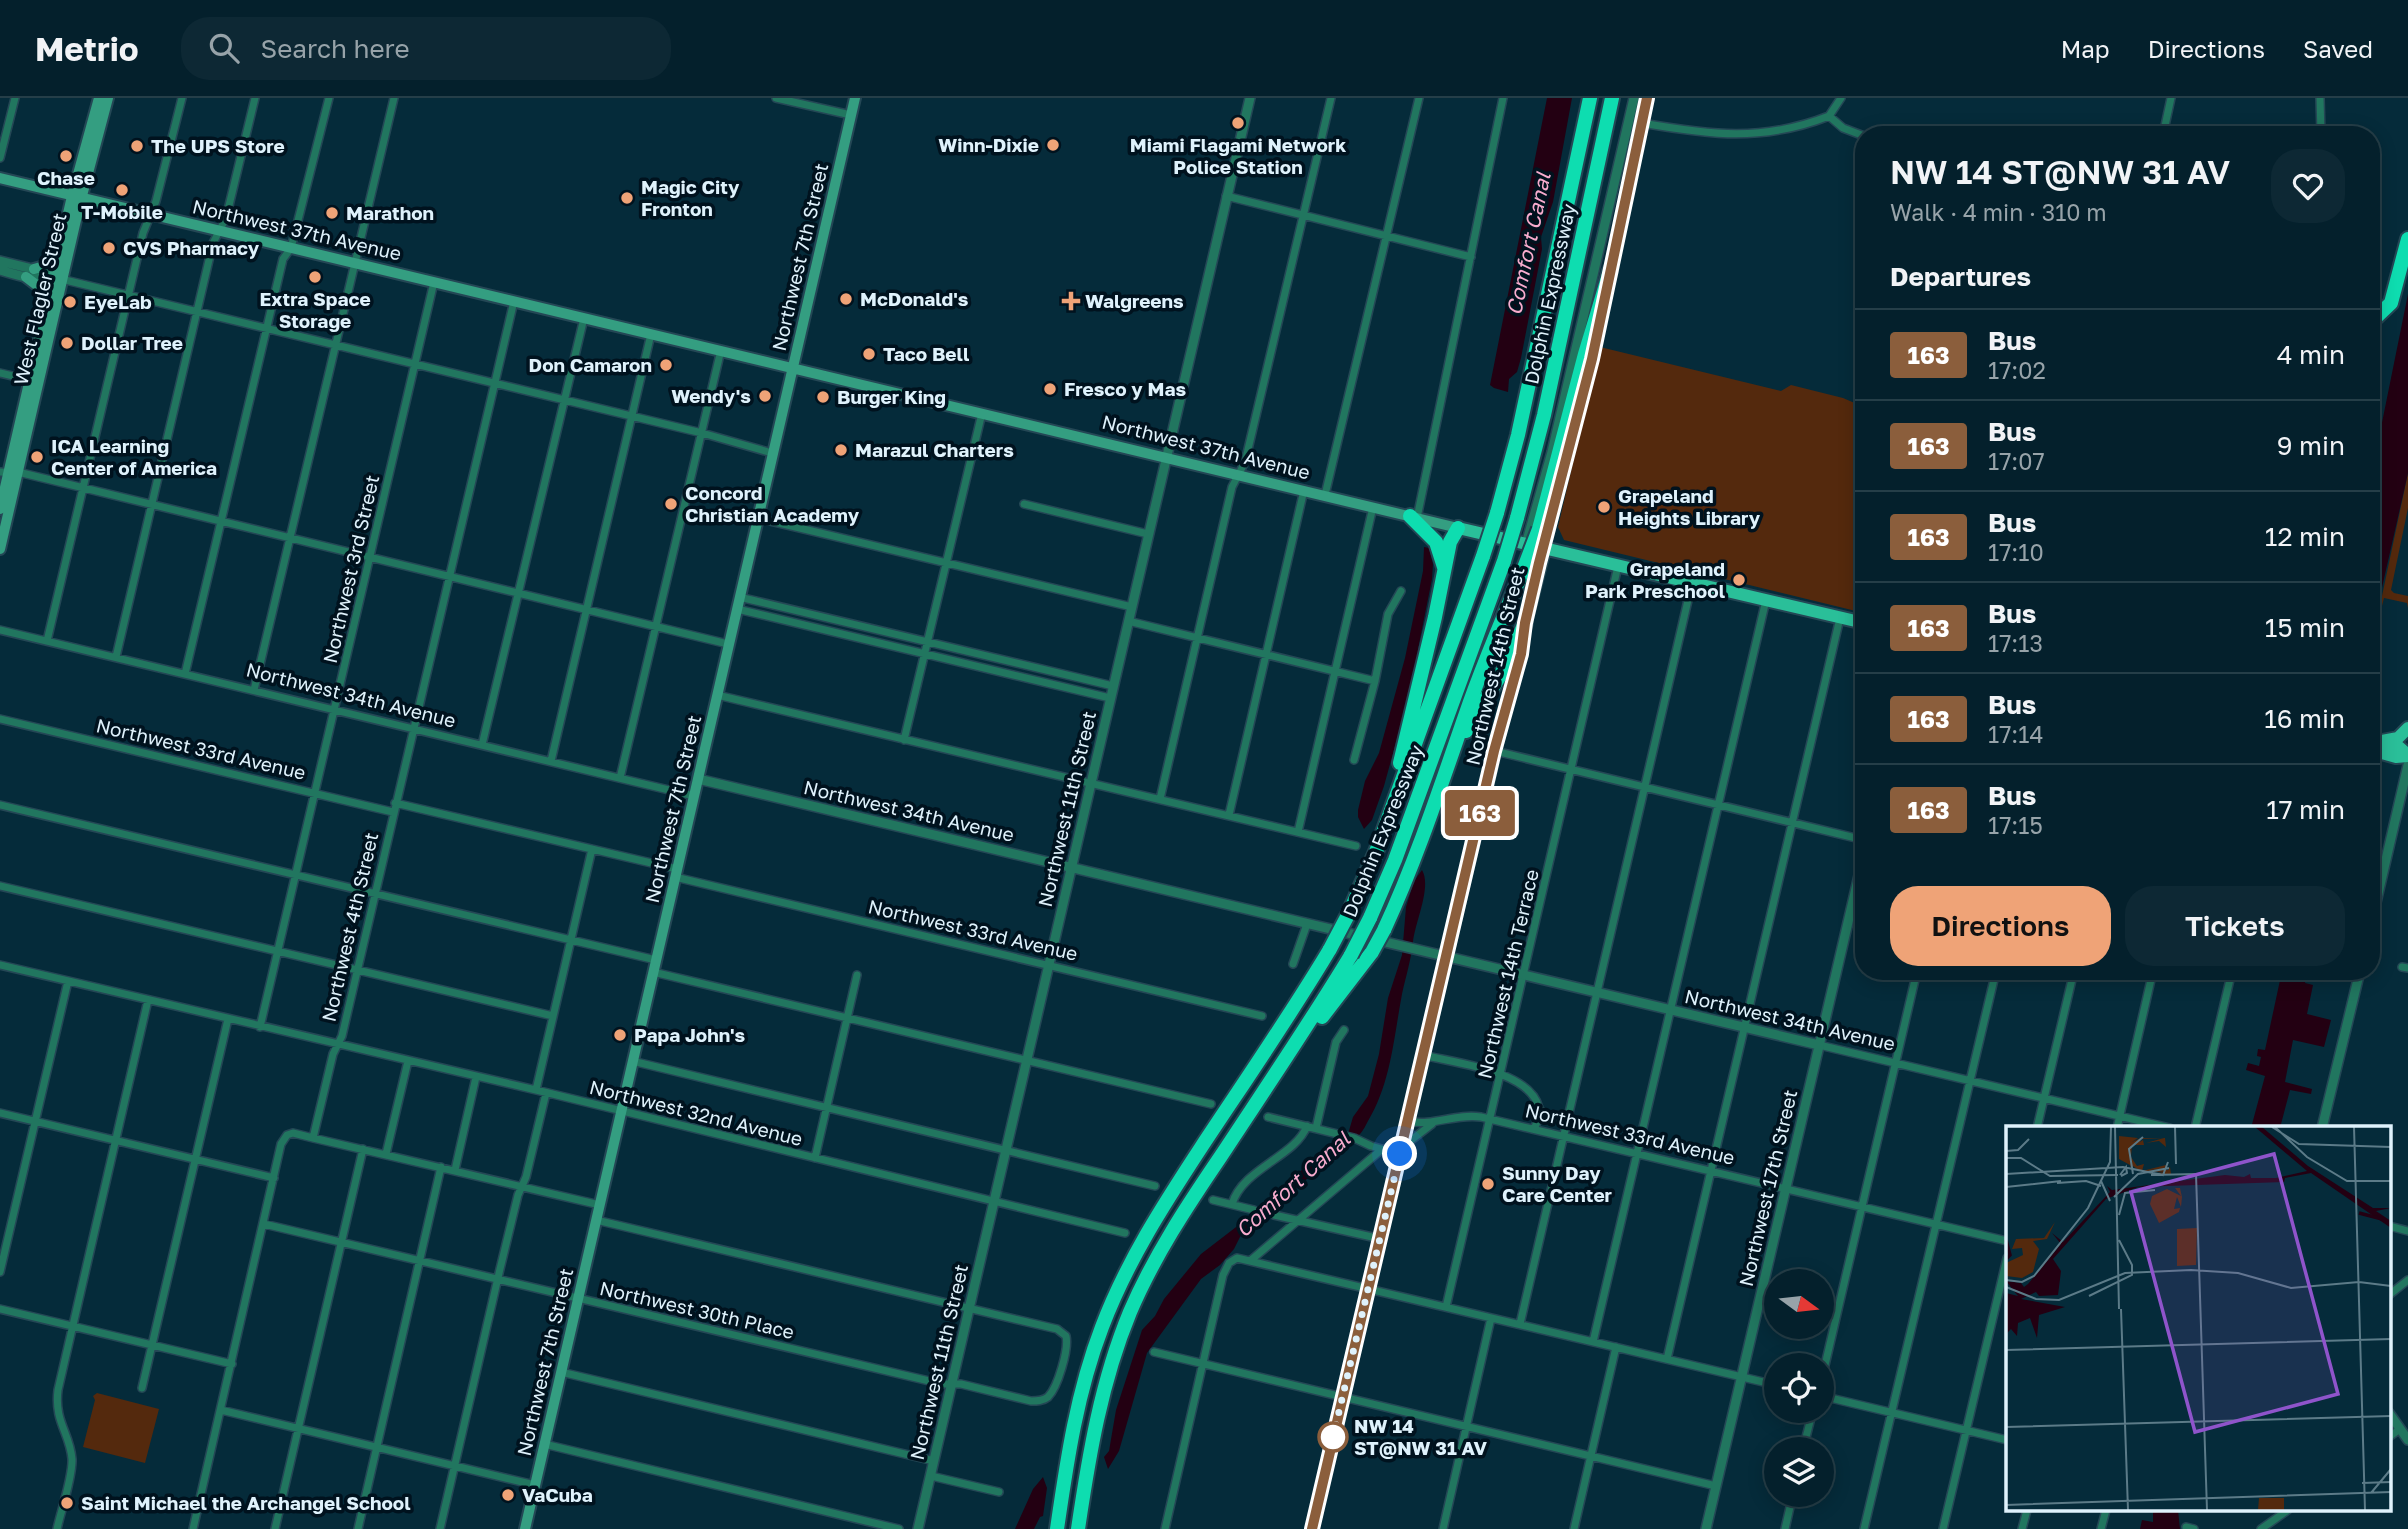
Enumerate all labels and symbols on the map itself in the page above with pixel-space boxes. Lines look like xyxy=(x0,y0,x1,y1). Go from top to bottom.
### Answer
marker: Miami Flagami Network Police Station xyxy=(1230,115,1246,131)
place label: Winn-Dixie xyxy=(938,133,1039,156)
place label: Miami Flagami Network Police Station xyxy=(1130,133,1346,178)
place label: The UPS Store xyxy=(151,134,285,157)
marker: Winn-Dixie xyxy=(1045,137,1061,153)
marker: The UPS Store xyxy=(129,138,145,154)
marker: Chase xyxy=(58,148,74,164)
street label: Northwest 7th Street xyxy=(767,161,832,353)
place label: Chase xyxy=(37,166,95,189)
water label: Comfort Canal xyxy=(1500,169,1556,318)
place label: Magic City Fronton xyxy=(641,175,740,220)
marker: T-Mobile xyxy=(114,182,130,198)
marker: Magic City Fronton xyxy=(619,190,635,206)
street label: Northwest 37th Avenue xyxy=(190,194,404,265)
place label: T-Mobile xyxy=(81,200,163,223)
place label: Marathon xyxy=(346,201,434,224)
street label: Dolphin Expressway xyxy=(1519,201,1580,386)
marker: Marathon xyxy=(324,205,340,221)
street label: West Flagler Street xyxy=(9,211,71,387)
place label: CVS Pharmacy xyxy=(123,236,260,259)
marker: CVS Pharmacy xyxy=(101,240,117,256)
marker: Extra Space Storage xyxy=(307,269,323,285)
place label: Extra Space Storage xyxy=(259,287,371,332)
place label: McDonald's xyxy=(860,287,969,310)
place label: Walgreens xyxy=(1085,289,1184,312)
place label: EyeLab xyxy=(84,290,152,313)
marker: McDonald's xyxy=(838,291,854,307)
marker: Walgreens xyxy=(1063,293,1079,309)
marker: EyeLab xyxy=(62,294,78,310)
place label: Dollar Tree xyxy=(81,331,183,354)
marker: Dollar Tree xyxy=(59,335,75,351)
place label: Taco Bell xyxy=(883,342,969,365)
marker: Taco Bell xyxy=(861,346,877,362)
place label: Don Camaron xyxy=(529,353,652,376)
marker: Don Camaron xyxy=(658,357,674,373)
place label: Fresco y Mas xyxy=(1064,377,1186,400)
marker: Fresco y Mas xyxy=(1042,381,1058,397)
place label: Wendy's xyxy=(671,384,751,407)
place label: Burger King xyxy=(837,385,946,408)
marker: Wendy's xyxy=(757,388,773,404)
marker: Burger King xyxy=(815,389,831,405)
street label: Northwest 37th Avenue xyxy=(1100,410,1313,484)
place label: ICA Learning Center of America xyxy=(51,434,217,479)
place label: Marazul Charters xyxy=(855,438,1014,461)
marker: Marazul Charters xyxy=(833,442,849,458)
marker: ICA Learning Center of America xyxy=(29,449,45,465)
street label: Northwest 3rd Street xyxy=(318,473,383,665)
place label: Concord Christian Academy xyxy=(685,481,860,526)
place label: Grapeland Heights Library xyxy=(1618,484,1761,529)
marker: Concord Christian Academy xyxy=(663,496,679,512)
marker: Grapeland Heights Library xyxy=(1596,499,1612,515)
place label: Grapeland Park Preschool xyxy=(1585,557,1725,602)
street label: Northwest 14th Street xyxy=(1461,565,1528,767)
marker: Grapeland Park Preschool xyxy=(1731,572,1747,588)
street label: Northwest 34th Avenue xyxy=(244,657,458,732)
street label: Northwest 11th Street xyxy=(1033,709,1100,909)
street label: Northwest 33rd Avenue xyxy=(94,713,308,784)
street label: Northwest 7th Street xyxy=(640,713,705,905)
street label: Dolphin Expressway xyxy=(1337,741,1428,920)
street label: Northwest 34th Avenue xyxy=(802,775,1017,846)
line badge: 163 xyxy=(1440,790,1520,836)
street label: Northwest 4th Street xyxy=(317,830,382,1024)
street label: Northwest 14th Terrace xyxy=(1472,867,1543,1081)
street label: Northwest 33rd Avenue xyxy=(866,894,1080,965)
street label: Northwest 34th Avenue xyxy=(1683,984,1898,1055)
place label: Papa John's xyxy=(634,1023,746,1046)
marker: Papa John's xyxy=(612,1027,628,1043)
street label: Northwest 32nd Avenue xyxy=(587,1075,805,1150)
street label: Northwest 17th Street xyxy=(1734,1087,1801,1288)
street label: Northwest 33rd Avenue xyxy=(1523,1098,1737,1169)
water label: Comfort Canal xyxy=(1230,1125,1356,1243)
inset map xyxy=(2006,1126,2390,1512)
your location xyxy=(1382,1136,1417,1171)
place label: Sunny Day Care Center xyxy=(1502,1161,1613,1206)
marker: Sunny Day Care Center xyxy=(1480,1176,1496,1192)
street label: Northwest 11th Street xyxy=(905,1262,972,1462)
street label: Northwest 7th Street xyxy=(512,1266,577,1458)
north arrow xyxy=(1764,1269,1834,1339)
street label: Northwest 30th Place xyxy=(598,1276,797,1343)
place label: NW 14 ST@NW 31 AV xyxy=(1354,1414,1488,1459)
marker: NW 14 ST@NW 31 AV xyxy=(1318,1422,1348,1452)
place label: VaCuba xyxy=(522,1483,593,1506)
marker: VaCuba xyxy=(500,1487,516,1503)
place label: Saint Michael the Archangel School xyxy=(81,1491,411,1514)
marker: Saint Michael the Archangel School xyxy=(59,1495,75,1511)

